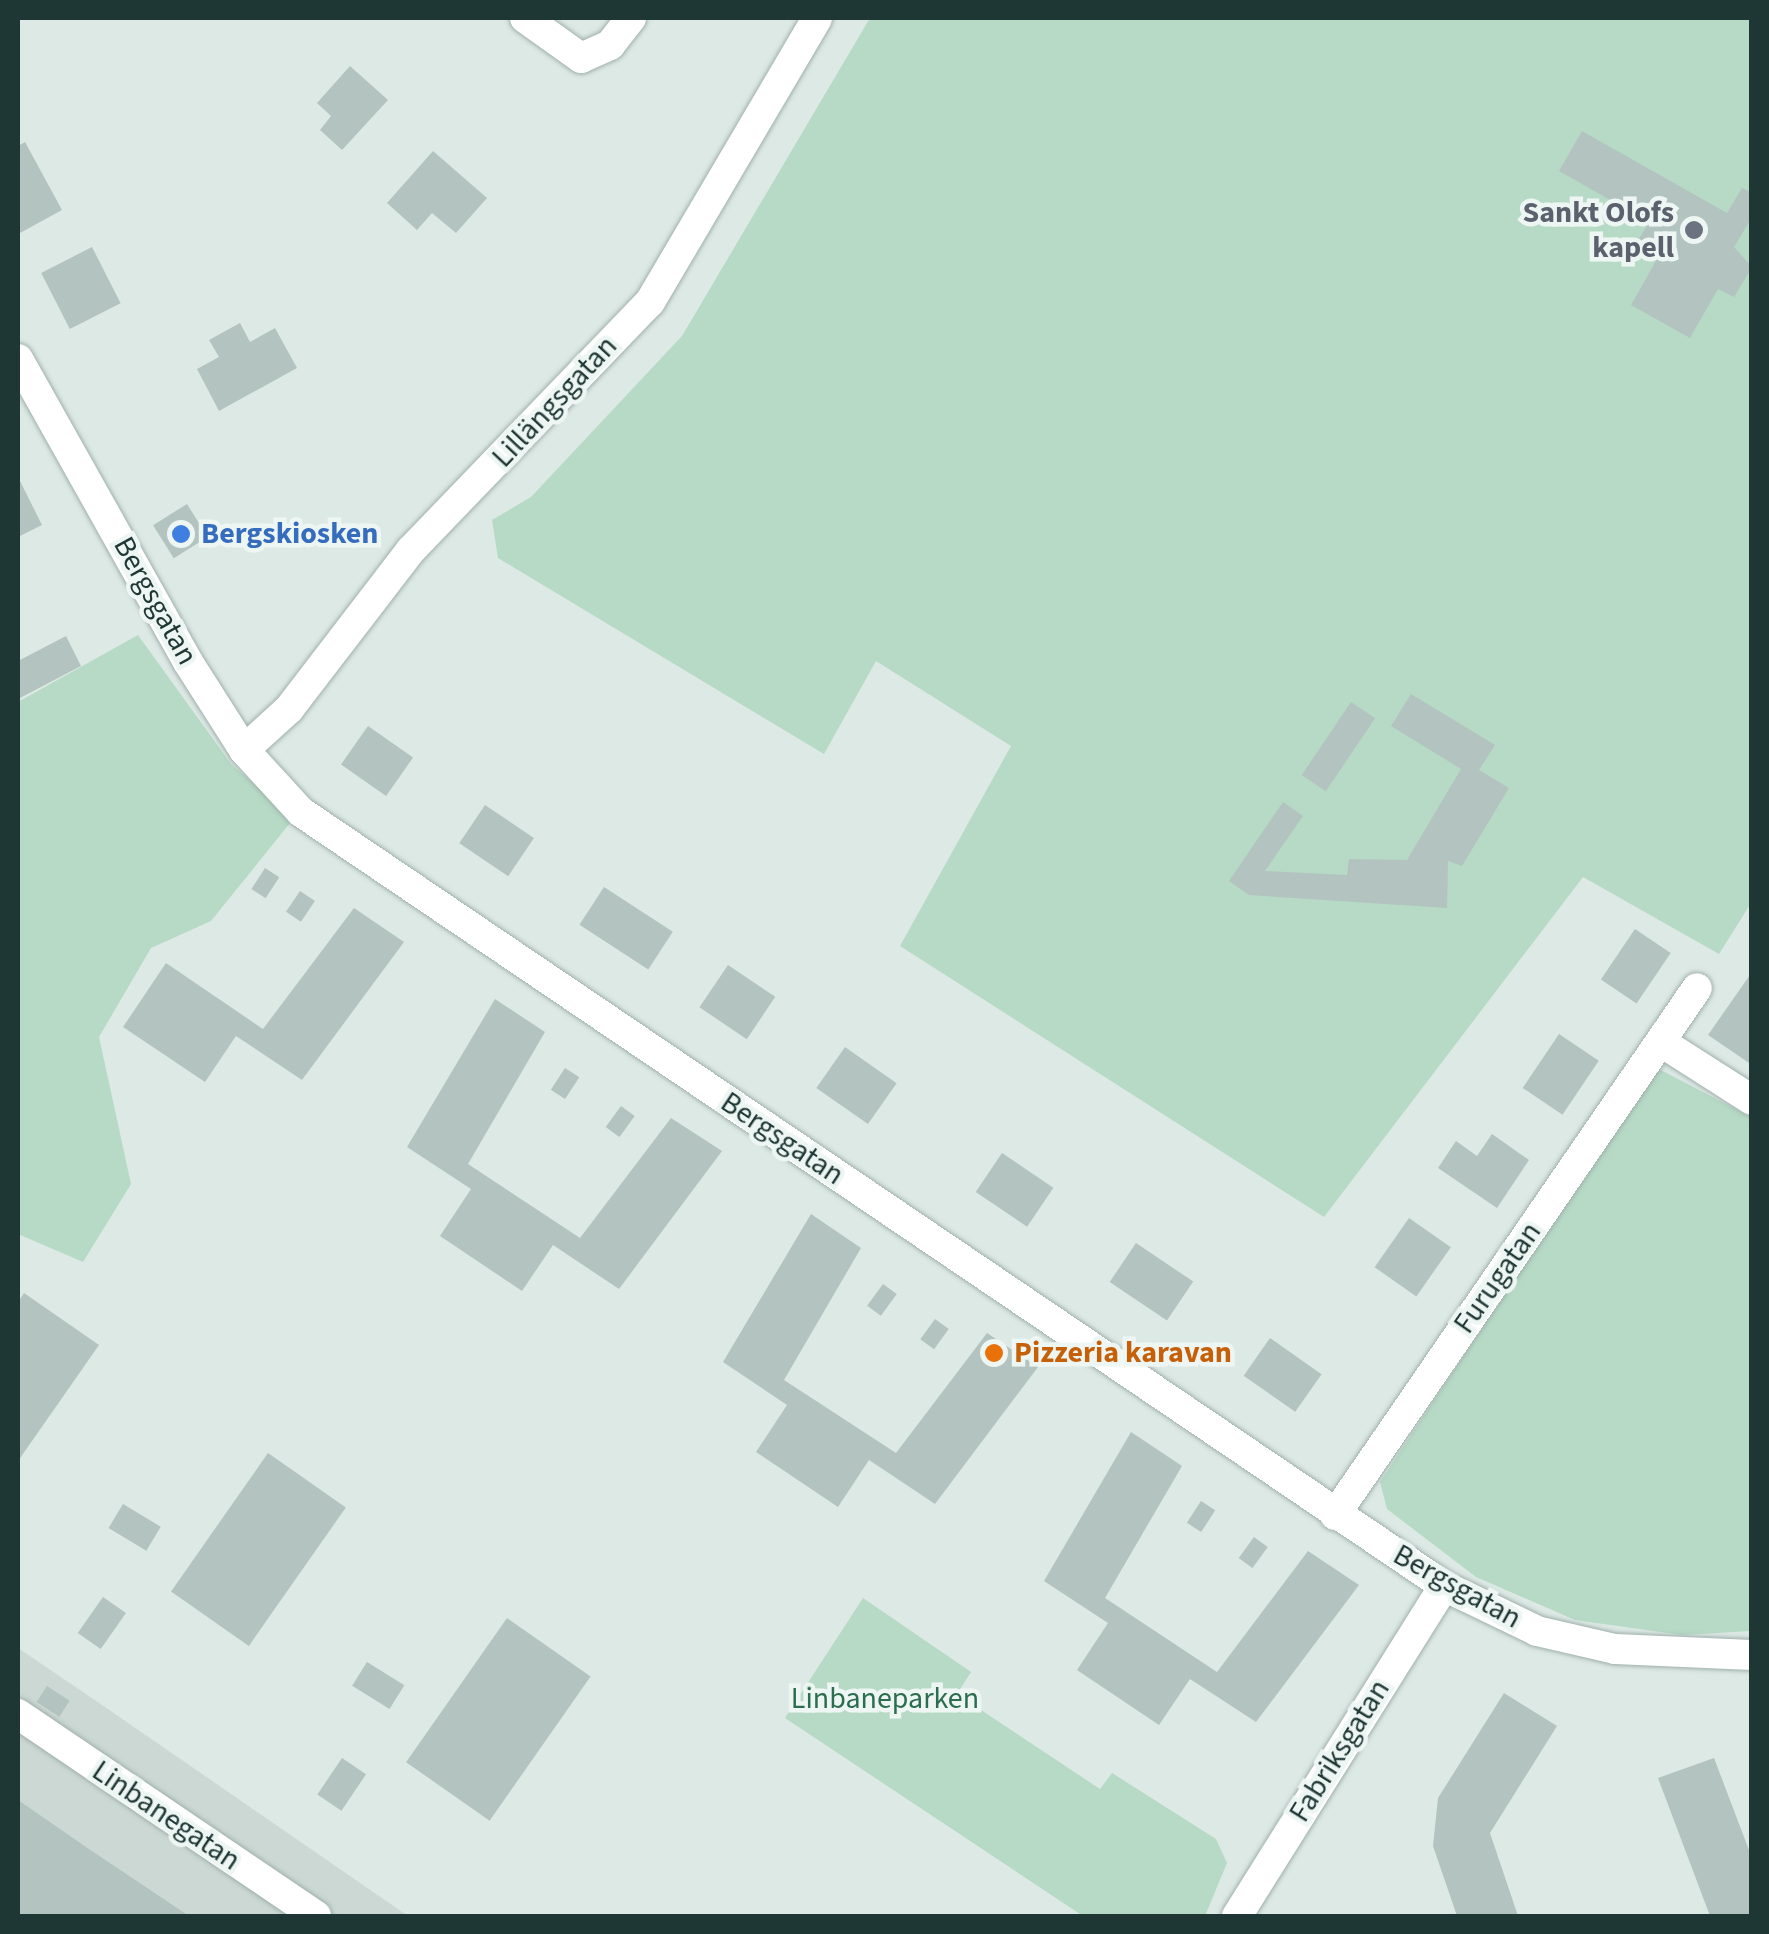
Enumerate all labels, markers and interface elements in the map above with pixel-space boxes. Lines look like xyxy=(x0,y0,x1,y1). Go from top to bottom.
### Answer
place label: Sankt Olofs kapell xyxy=(1523,195,1674,266)
marker: Sankt Olofs kapell xyxy=(1683,219,1705,241)
street label: Lillängsgatan xyxy=(485,329,625,475)
place label: Bergskiosken xyxy=(201,516,378,552)
marker: Bergskiosken xyxy=(170,523,192,545)
street label: Bergsgatan xyxy=(105,531,205,671)
street label: Bergsgatan xyxy=(714,1085,850,1193)
street label: Furugatan xyxy=(1447,1215,1549,1341)
place label: Pizzeria karavan xyxy=(1014,1335,1232,1371)
marker: Pizzeria karavan xyxy=(983,1342,1005,1364)
street label: Bergsgatan xyxy=(1387,1537,1527,1637)
street label: Fabriksgatan xyxy=(1282,1673,1398,1829)
park label: Linbaneparken xyxy=(791,1681,979,1717)
street label: Linbanegatan xyxy=(85,1753,247,1879)

